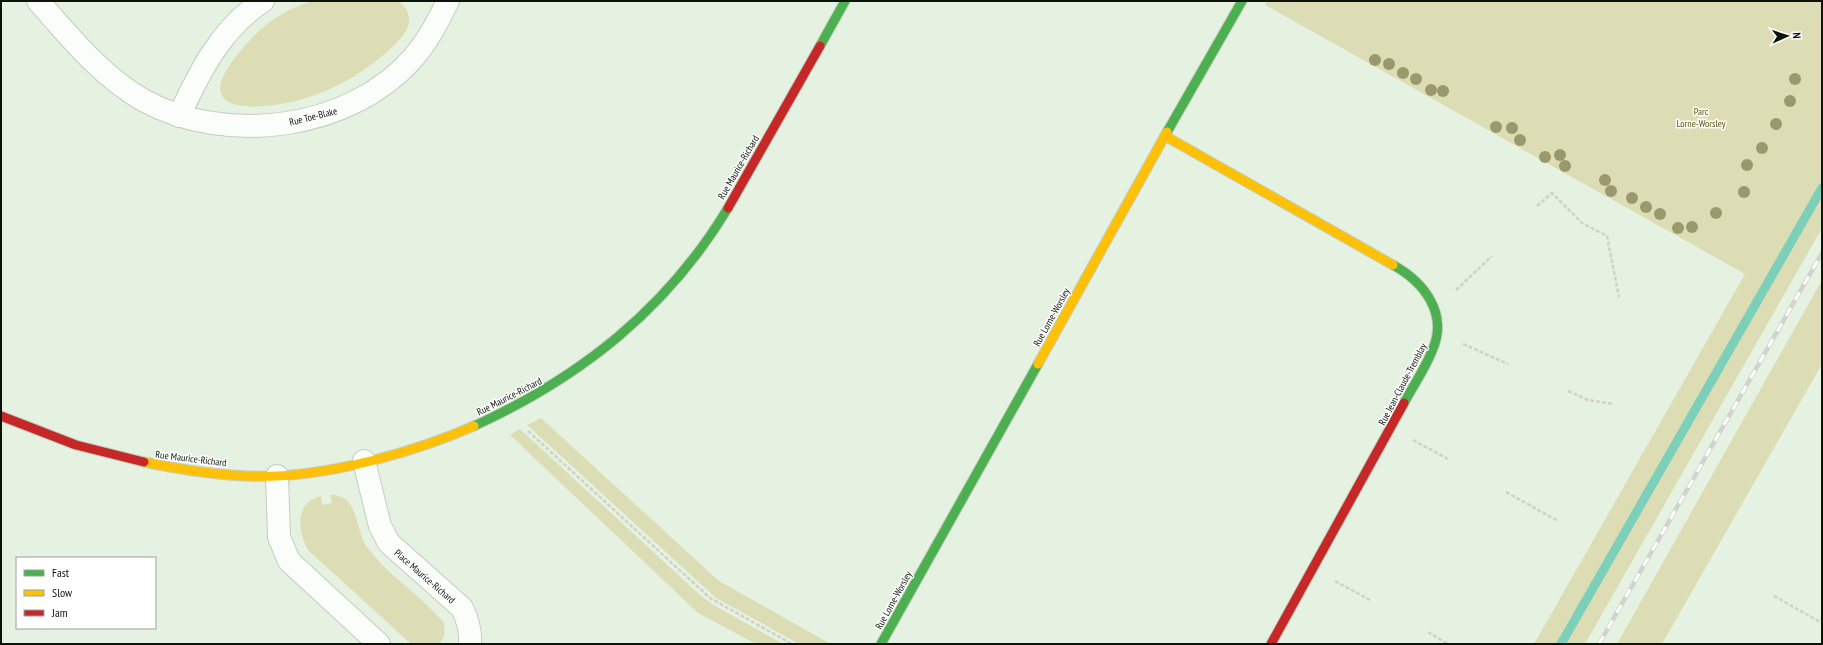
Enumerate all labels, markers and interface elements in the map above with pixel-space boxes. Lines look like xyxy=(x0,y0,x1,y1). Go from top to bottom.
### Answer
north arrow xyxy=(1767,16,1807,56)
text: N xyxy=(1790,32,1804,39)
street label: Rue Toe-Blake xyxy=(288,104,338,129)
park label: Parc Lorne-Worsley xyxy=(1677,105,1726,130)
street label: Rue Maurice-Richard xyxy=(715,133,762,201)
street label: Rue Lorne-Worsley xyxy=(1030,286,1073,349)
street label: Rue Jean-Claude-Tremblay xyxy=(1375,341,1430,428)
street label: Rue Maurice-Richard xyxy=(474,374,544,418)
street label: Rue Maurice-Richard xyxy=(155,448,227,469)
street label: Place Maurice-Richard xyxy=(392,546,458,606)
legend xyxy=(16,557,156,629)
text: Fast xyxy=(52,565,70,580)
street label: Rue Lorne-Worsley xyxy=(872,569,915,632)
text: Slow xyxy=(52,585,73,600)
text: Jam xyxy=(51,605,68,620)

